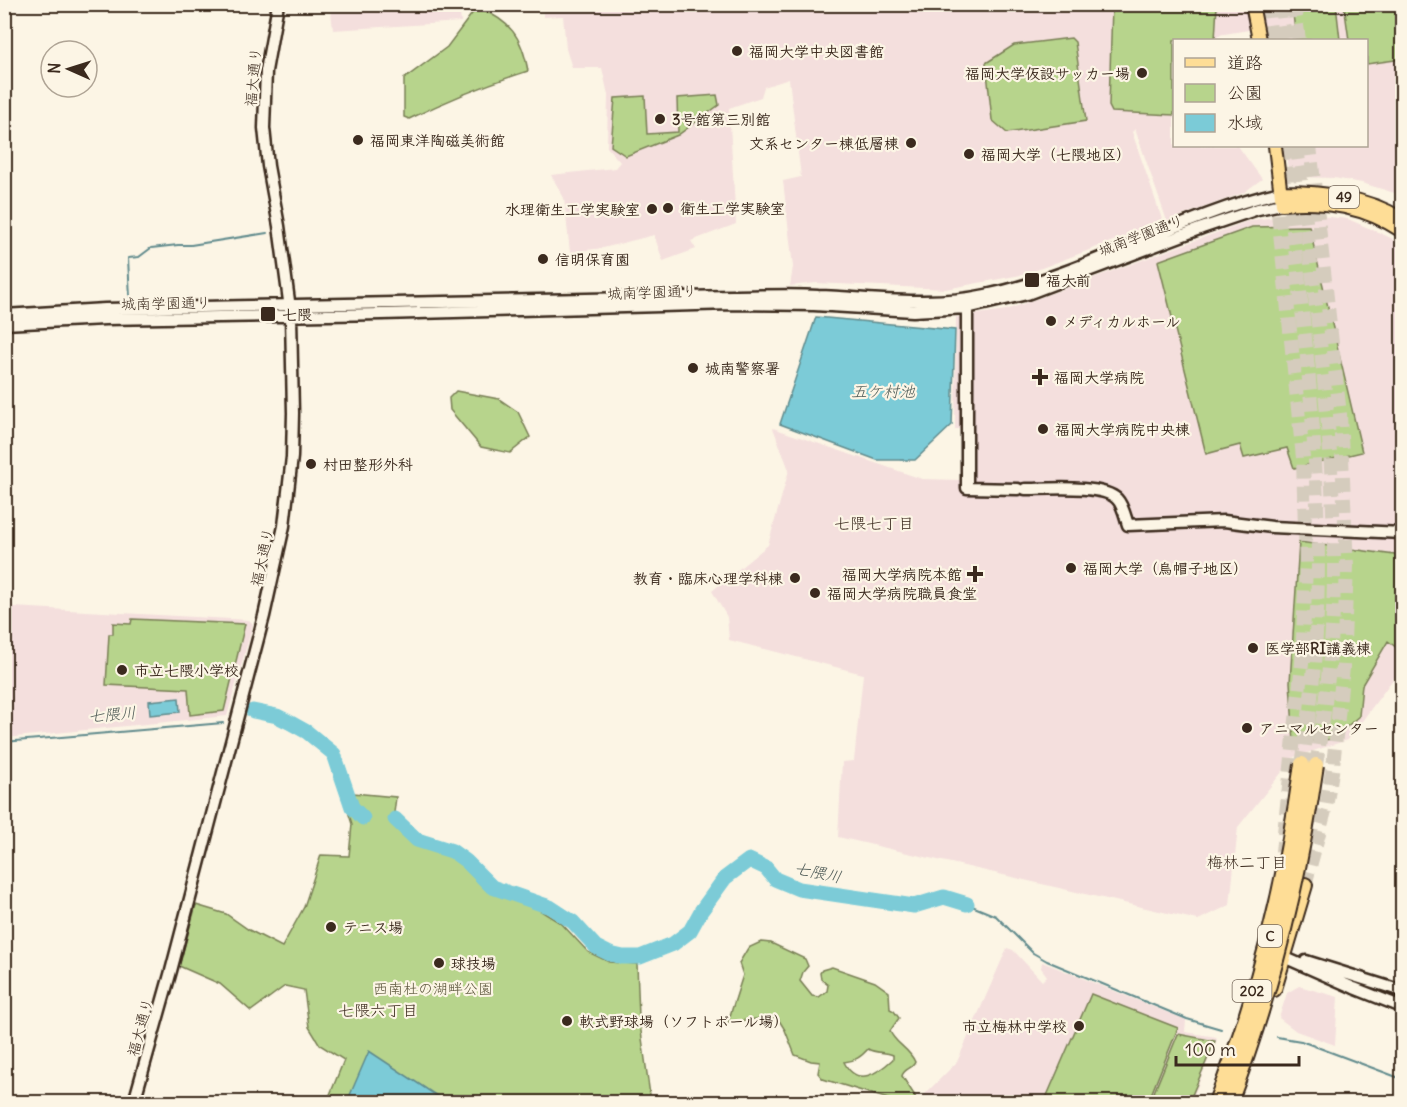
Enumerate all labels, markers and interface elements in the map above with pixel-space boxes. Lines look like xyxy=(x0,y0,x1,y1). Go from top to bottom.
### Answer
north arrow xyxy=(39,39,99,99)
legend xyxy=(1173,39,1368,147)
place label: 福岡大学中央図書館 xyxy=(749,42,884,61)
marker: 福岡大学中央図書館 xyxy=(730,44,744,58)
street label: 福大通り xyxy=(241,46,265,108)
text: 道路 xyxy=(1227,51,1263,74)
text: N xyxy=(44,62,64,74)
place label: 福岡大学仮設サッカー場 xyxy=(965,64,1130,83)
marker: 福岡大学仮設サッカー場 xyxy=(1135,66,1149,80)
text: 公園 xyxy=(1227,81,1263,104)
place label: 3号館第三別館 xyxy=(672,110,771,129)
text: 水域 xyxy=(1227,111,1263,134)
marker: 3号館第三別館 xyxy=(653,112,667,126)
place label: 福岡東洋陶磁美術館 xyxy=(370,131,505,150)
marker: 福岡東洋陶磁美術館 xyxy=(351,133,365,147)
place label: 文系センター棟低層棟 xyxy=(749,134,899,153)
marker: 文系センター棟低層棟 xyxy=(904,136,918,150)
place label: 福岡大学（七隈地区） xyxy=(981,145,1131,164)
marker: 福岡大学（七隈地区） xyxy=(962,147,976,161)
road number: 49 xyxy=(1329,186,1359,208)
place label: 衛生工学実験室 xyxy=(680,199,785,218)
place label: 水理衛生工学実験室 xyxy=(505,200,640,219)
marker: 衛生工学実験室 xyxy=(661,201,675,215)
marker: 水理衛生工学実験室 xyxy=(645,202,659,216)
street label: 城南学園通り xyxy=(1096,210,1186,260)
place label: 信明保育園 xyxy=(555,250,630,269)
marker: 信明保育園 xyxy=(536,252,550,266)
marker: 福大前 xyxy=(1023,271,1041,289)
place label: 福大前 xyxy=(1046,271,1091,290)
street label: 城南学園通り xyxy=(607,281,697,303)
street label: 城南学園通り xyxy=(121,293,211,313)
marker: 七隈 xyxy=(259,305,277,323)
place label: 七隈 xyxy=(282,305,312,324)
place label: メディカルホール xyxy=(1063,312,1180,331)
marker: メディカルホール xyxy=(1044,314,1058,328)
place label: 城南警察署 xyxy=(705,359,780,378)
marker: 城南警察署 xyxy=(686,361,700,375)
marker: 福岡大学病院 xyxy=(1031,368,1049,386)
place label: 福岡大学病院 xyxy=(1054,368,1144,387)
water label: 五ケ村池 xyxy=(851,381,916,401)
place label: 福岡大学病院中央棟 xyxy=(1055,420,1190,439)
marker: 福岡大学病院中央棟 xyxy=(1036,422,1050,436)
place label: 村田整形外科 xyxy=(323,455,413,474)
marker: 村田整形外科 xyxy=(304,457,318,471)
district label: 七隈七丁目 xyxy=(834,513,914,533)
street label: 福大通り xyxy=(246,526,278,588)
place label: 福岡大学（烏帽子地区） xyxy=(1083,559,1248,578)
marker: 福岡大学（烏帽子地区） xyxy=(1064,561,1078,575)
place label: 福岡大学病院本館 xyxy=(842,565,962,584)
marker: 福岡大学病院本館 xyxy=(966,565,984,583)
place label: 教育・臨床心理学科棟 xyxy=(633,569,783,588)
marker: 教育・臨床心理学科棟 xyxy=(788,571,802,585)
place label: 福岡大学病院職員食堂 xyxy=(827,584,977,603)
marker: 福岡大学病院職員食堂 xyxy=(808,586,822,600)
place label: 医学部RI講義棟 xyxy=(1265,639,1371,658)
marker: 医学部RI講義棟 xyxy=(1246,641,1260,655)
place label: 市立七隈小学校 xyxy=(134,661,239,680)
marker: 市立七隈小学校 xyxy=(115,663,129,677)
water label: 七隈川 xyxy=(87,702,137,726)
place label: アニマルセンター xyxy=(1259,719,1379,738)
marker: アニマルセンター xyxy=(1240,721,1254,735)
district label: 梅林二丁目 xyxy=(1207,852,1287,872)
water label: 七隈川 xyxy=(792,857,844,887)
place label: テニス場 xyxy=(343,918,403,937)
marker: テニス場 xyxy=(324,920,338,934)
road number: C xyxy=(1258,925,1282,947)
place label: 球技場 xyxy=(451,954,496,973)
marker: 球技場 xyxy=(432,956,446,970)
park label: 西南杜の湖畔公園 xyxy=(373,979,493,998)
road number: 202 xyxy=(1232,980,1272,1002)
street label: 福大通り xyxy=(123,996,157,1058)
district label: 七隈六丁目 xyxy=(338,1000,418,1020)
place label: 軟式野球場（ソフトボール場） xyxy=(579,1012,788,1031)
marker: 軟式野球場（ソフトボール場） xyxy=(560,1014,574,1028)
place label: 市立梅林中学校 xyxy=(962,1017,1067,1036)
marker: 市立梅林中学校 xyxy=(1072,1019,1086,1033)
scale bar xyxy=(1176,1029,1299,1067)
text: 100 m xyxy=(1185,1038,1236,1061)

